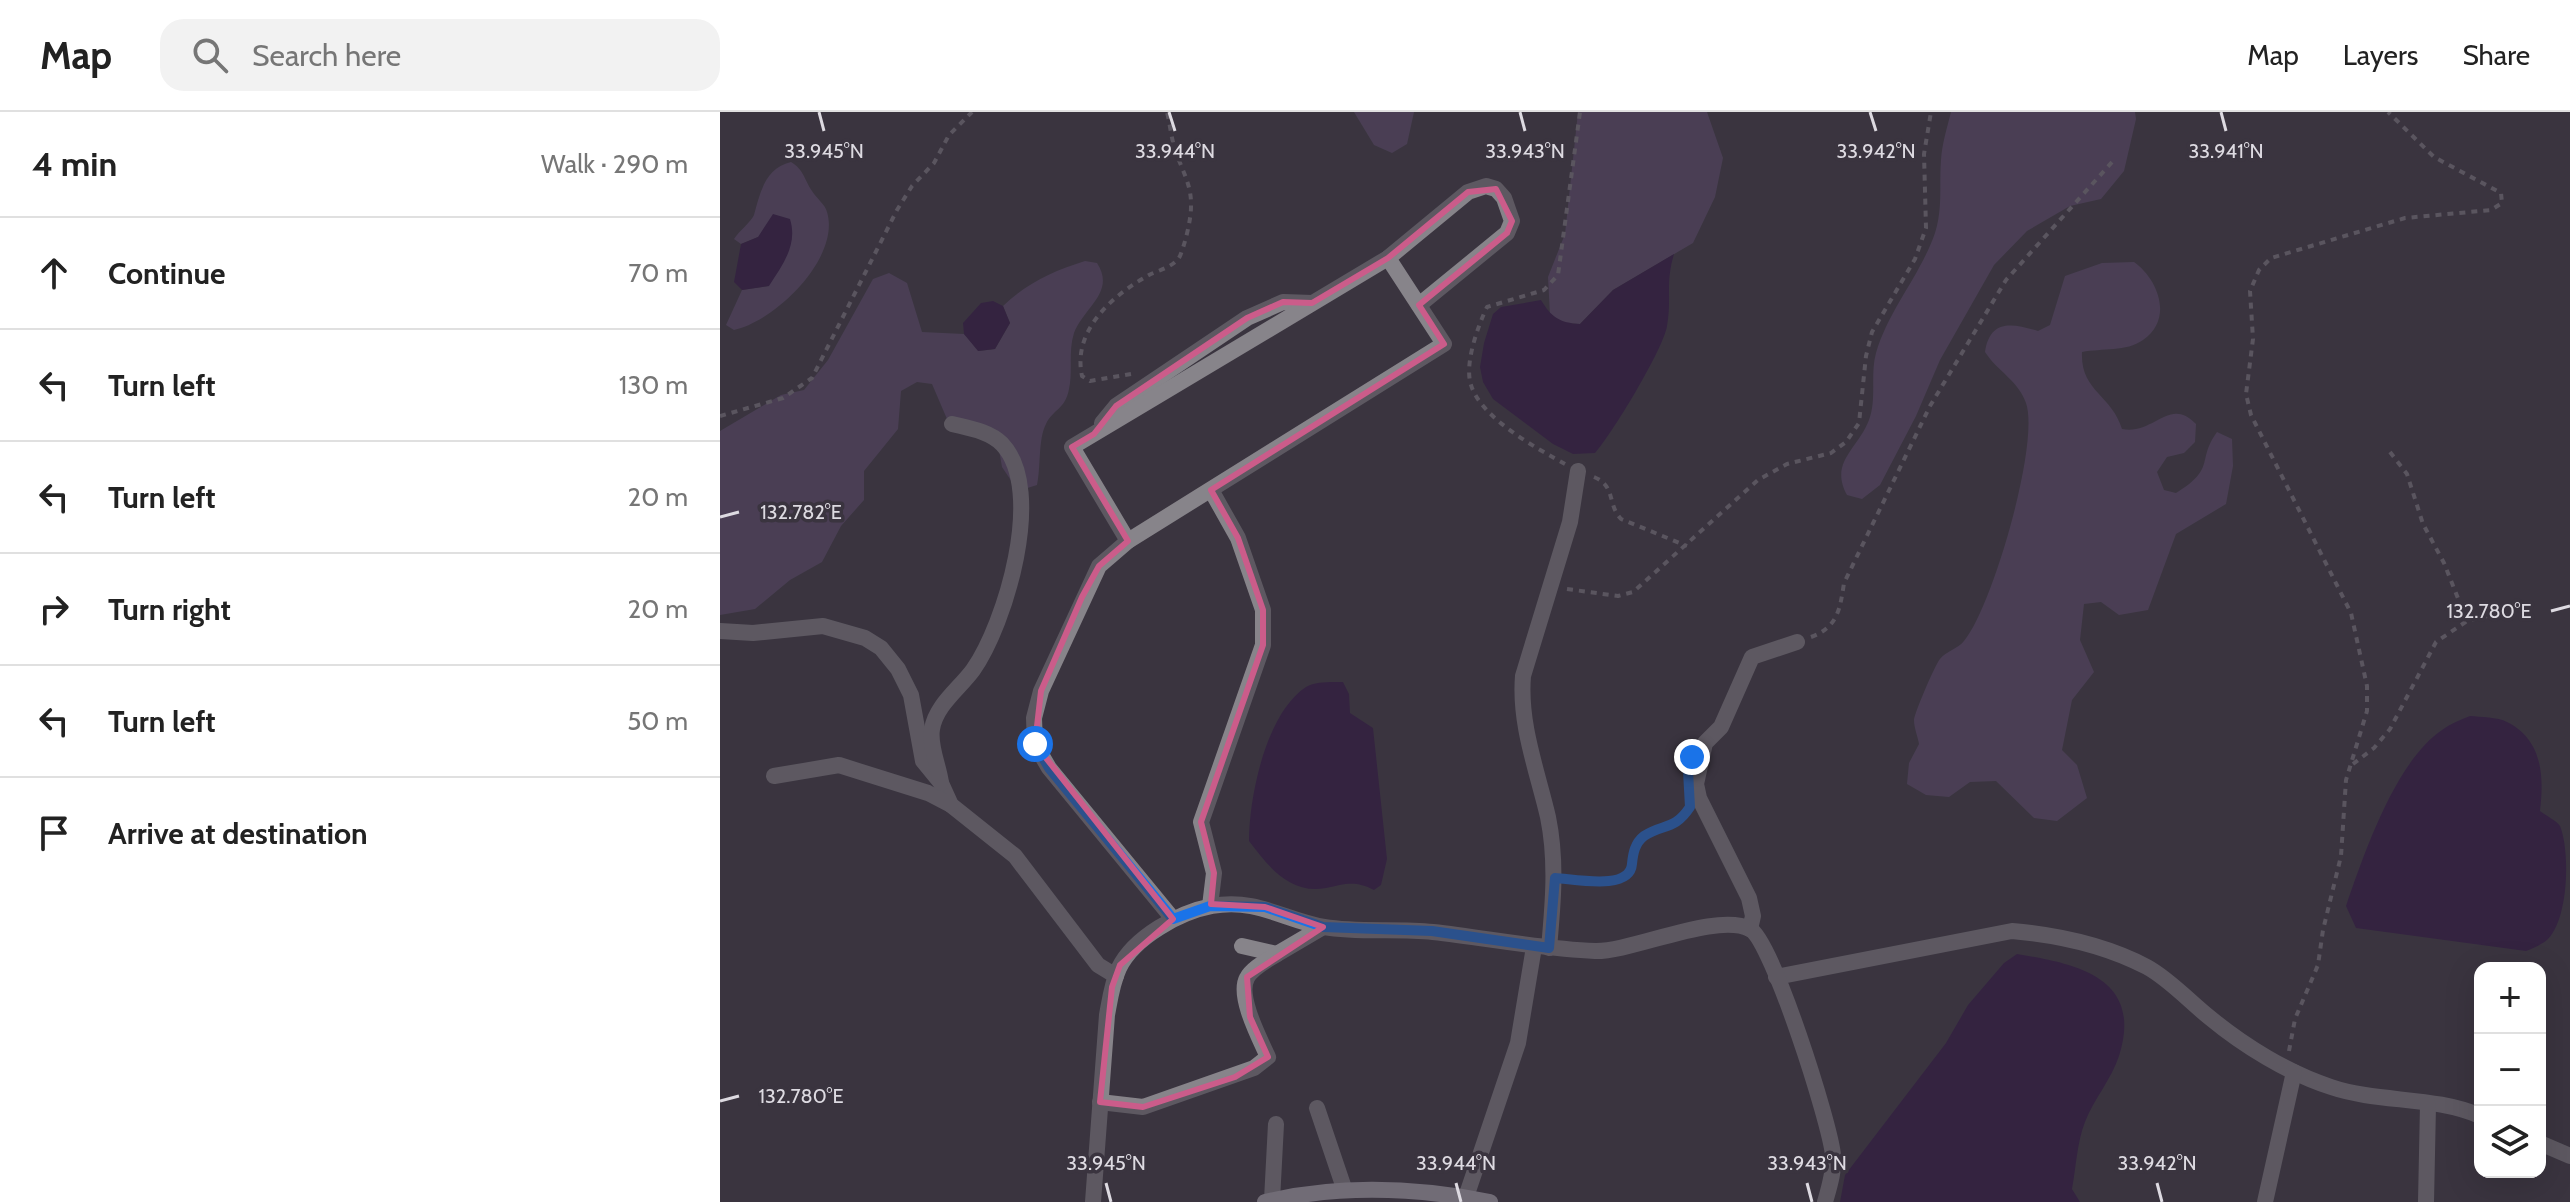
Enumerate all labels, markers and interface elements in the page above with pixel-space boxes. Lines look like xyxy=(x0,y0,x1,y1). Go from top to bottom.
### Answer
search box xyxy=(160,19,720,91)
text: Map xyxy=(40,32,112,79)
icon: search xyxy=(188,33,232,77)
text: Search here xyxy=(252,37,401,74)
text: Map xyxy=(2247,38,2299,72)
text: Layers xyxy=(2343,38,2418,72)
text: Share xyxy=(2462,38,2530,72)
text: 33.945°N xyxy=(784,139,864,163)
text: 33.944°N xyxy=(1135,139,1215,163)
text: 33.943°N xyxy=(1485,139,1565,163)
text: 33.942°N xyxy=(1836,139,1916,163)
text: 33.941°N xyxy=(2188,139,2264,163)
text: 4 min xyxy=(32,143,117,185)
text: Walk · 290 m xyxy=(541,148,688,180)
icon: ahead xyxy=(32,251,76,295)
text: Continue xyxy=(108,255,225,292)
text: 70 m xyxy=(628,257,688,289)
icon: left xyxy=(32,363,76,407)
text: Turn left xyxy=(108,367,216,404)
text: 130 m xyxy=(619,369,688,401)
icon: left xyxy=(32,475,76,519)
text: Turn left xyxy=(108,479,216,516)
text: 20 m xyxy=(628,481,688,513)
text: 132.782°E xyxy=(760,500,842,524)
icon: right xyxy=(32,587,76,631)
text: Turn right xyxy=(108,591,231,628)
text: 20 m xyxy=(628,593,688,625)
text: 132.780°E xyxy=(2446,599,2532,623)
icon: left xyxy=(32,699,76,743)
text: Turn left xyxy=(108,703,216,740)
text: 50 m xyxy=(627,705,688,737)
route start xyxy=(1017,726,1053,762)
route end xyxy=(1674,739,1710,775)
icon: arrive xyxy=(32,811,76,855)
text: Arrive at destination xyxy=(108,815,368,852)
map controls xyxy=(2474,962,2546,1178)
button: + xyxy=(2474,962,2546,1034)
button: − xyxy=(2474,1034,2546,1106)
text: 132.780°E xyxy=(758,1084,844,1108)
button: layers xyxy=(2474,1106,2546,1178)
text: 33.945°N xyxy=(1066,1151,1146,1175)
text: 33.944°N xyxy=(1416,1151,1496,1175)
text: 33.943°N xyxy=(1767,1151,1847,1175)
text: 33.942°N xyxy=(2117,1151,2197,1175)

